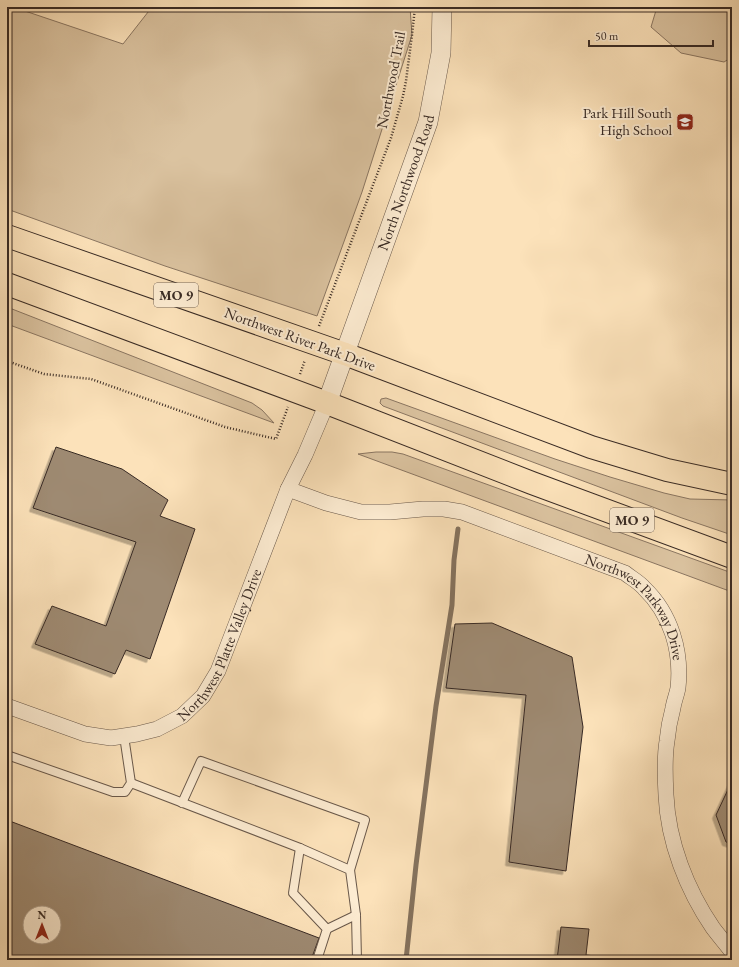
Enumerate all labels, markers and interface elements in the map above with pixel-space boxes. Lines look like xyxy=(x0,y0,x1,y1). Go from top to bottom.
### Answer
scale bar xyxy=(589,22,713,48)
text: 50 m xyxy=(595,28,619,44)
street label: Northwood Trail xyxy=(372,29,409,130)
place label: Park Hill South High School xyxy=(583,103,672,139)
school or university icon: Park Hill South High School xyxy=(675,112,695,132)
street label: North Northwood Road xyxy=(373,113,438,253)
road number: MO 9 xyxy=(154,283,198,307)
street label: Northwest River Park Drive xyxy=(222,302,379,375)
road number: MO 9 xyxy=(610,508,654,532)
street label: Northwest Parkway Drive xyxy=(582,549,688,662)
street label: Northwest Platte Valley Drive xyxy=(173,566,265,725)
north arrow xyxy=(22,905,62,945)
text: N xyxy=(38,908,47,922)

